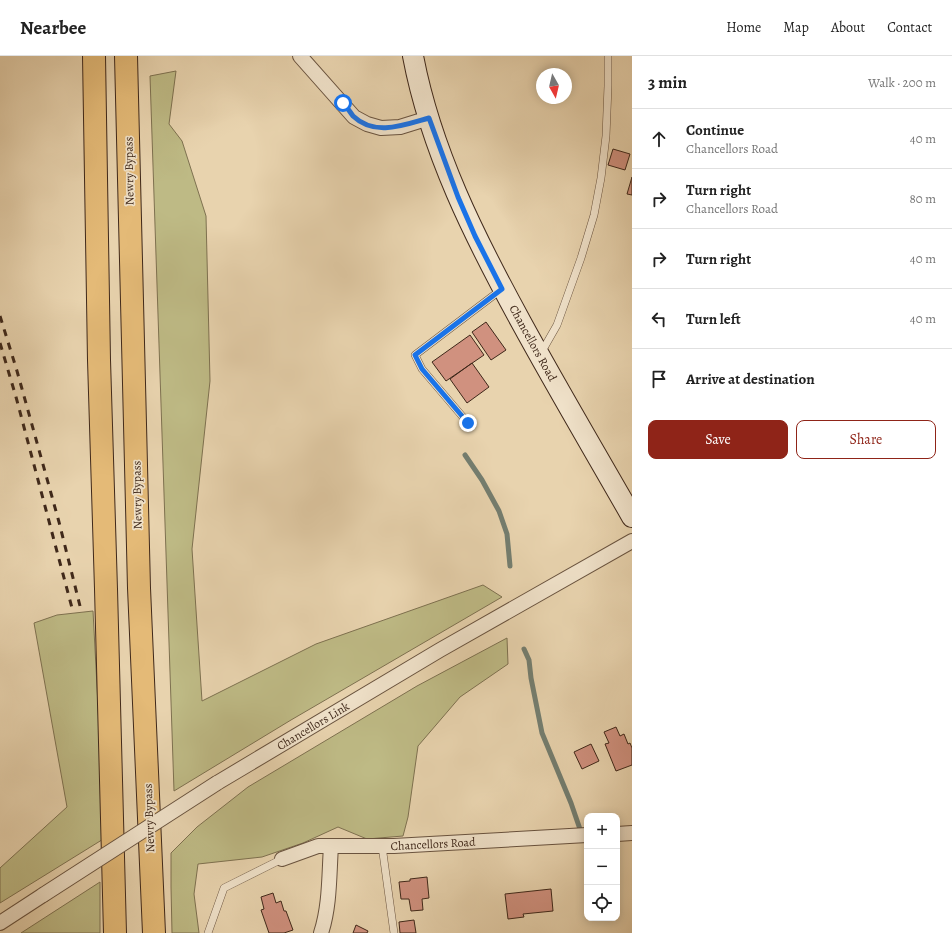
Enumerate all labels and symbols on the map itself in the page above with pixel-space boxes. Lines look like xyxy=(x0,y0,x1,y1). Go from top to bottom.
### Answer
north arrow xyxy=(536,68,572,104)
route start xyxy=(334,94,352,112)
street label: Newry Bypass xyxy=(120,136,138,205)
street label: Chancellors Road xyxy=(505,302,561,385)
route end xyxy=(459,414,477,432)
street label: Newry Bypass xyxy=(128,460,146,529)
street label: Chancellors Link xyxy=(274,698,352,754)
street label: Newry Bypass xyxy=(140,783,158,853)
street label: Chancellors Road xyxy=(390,834,476,854)

